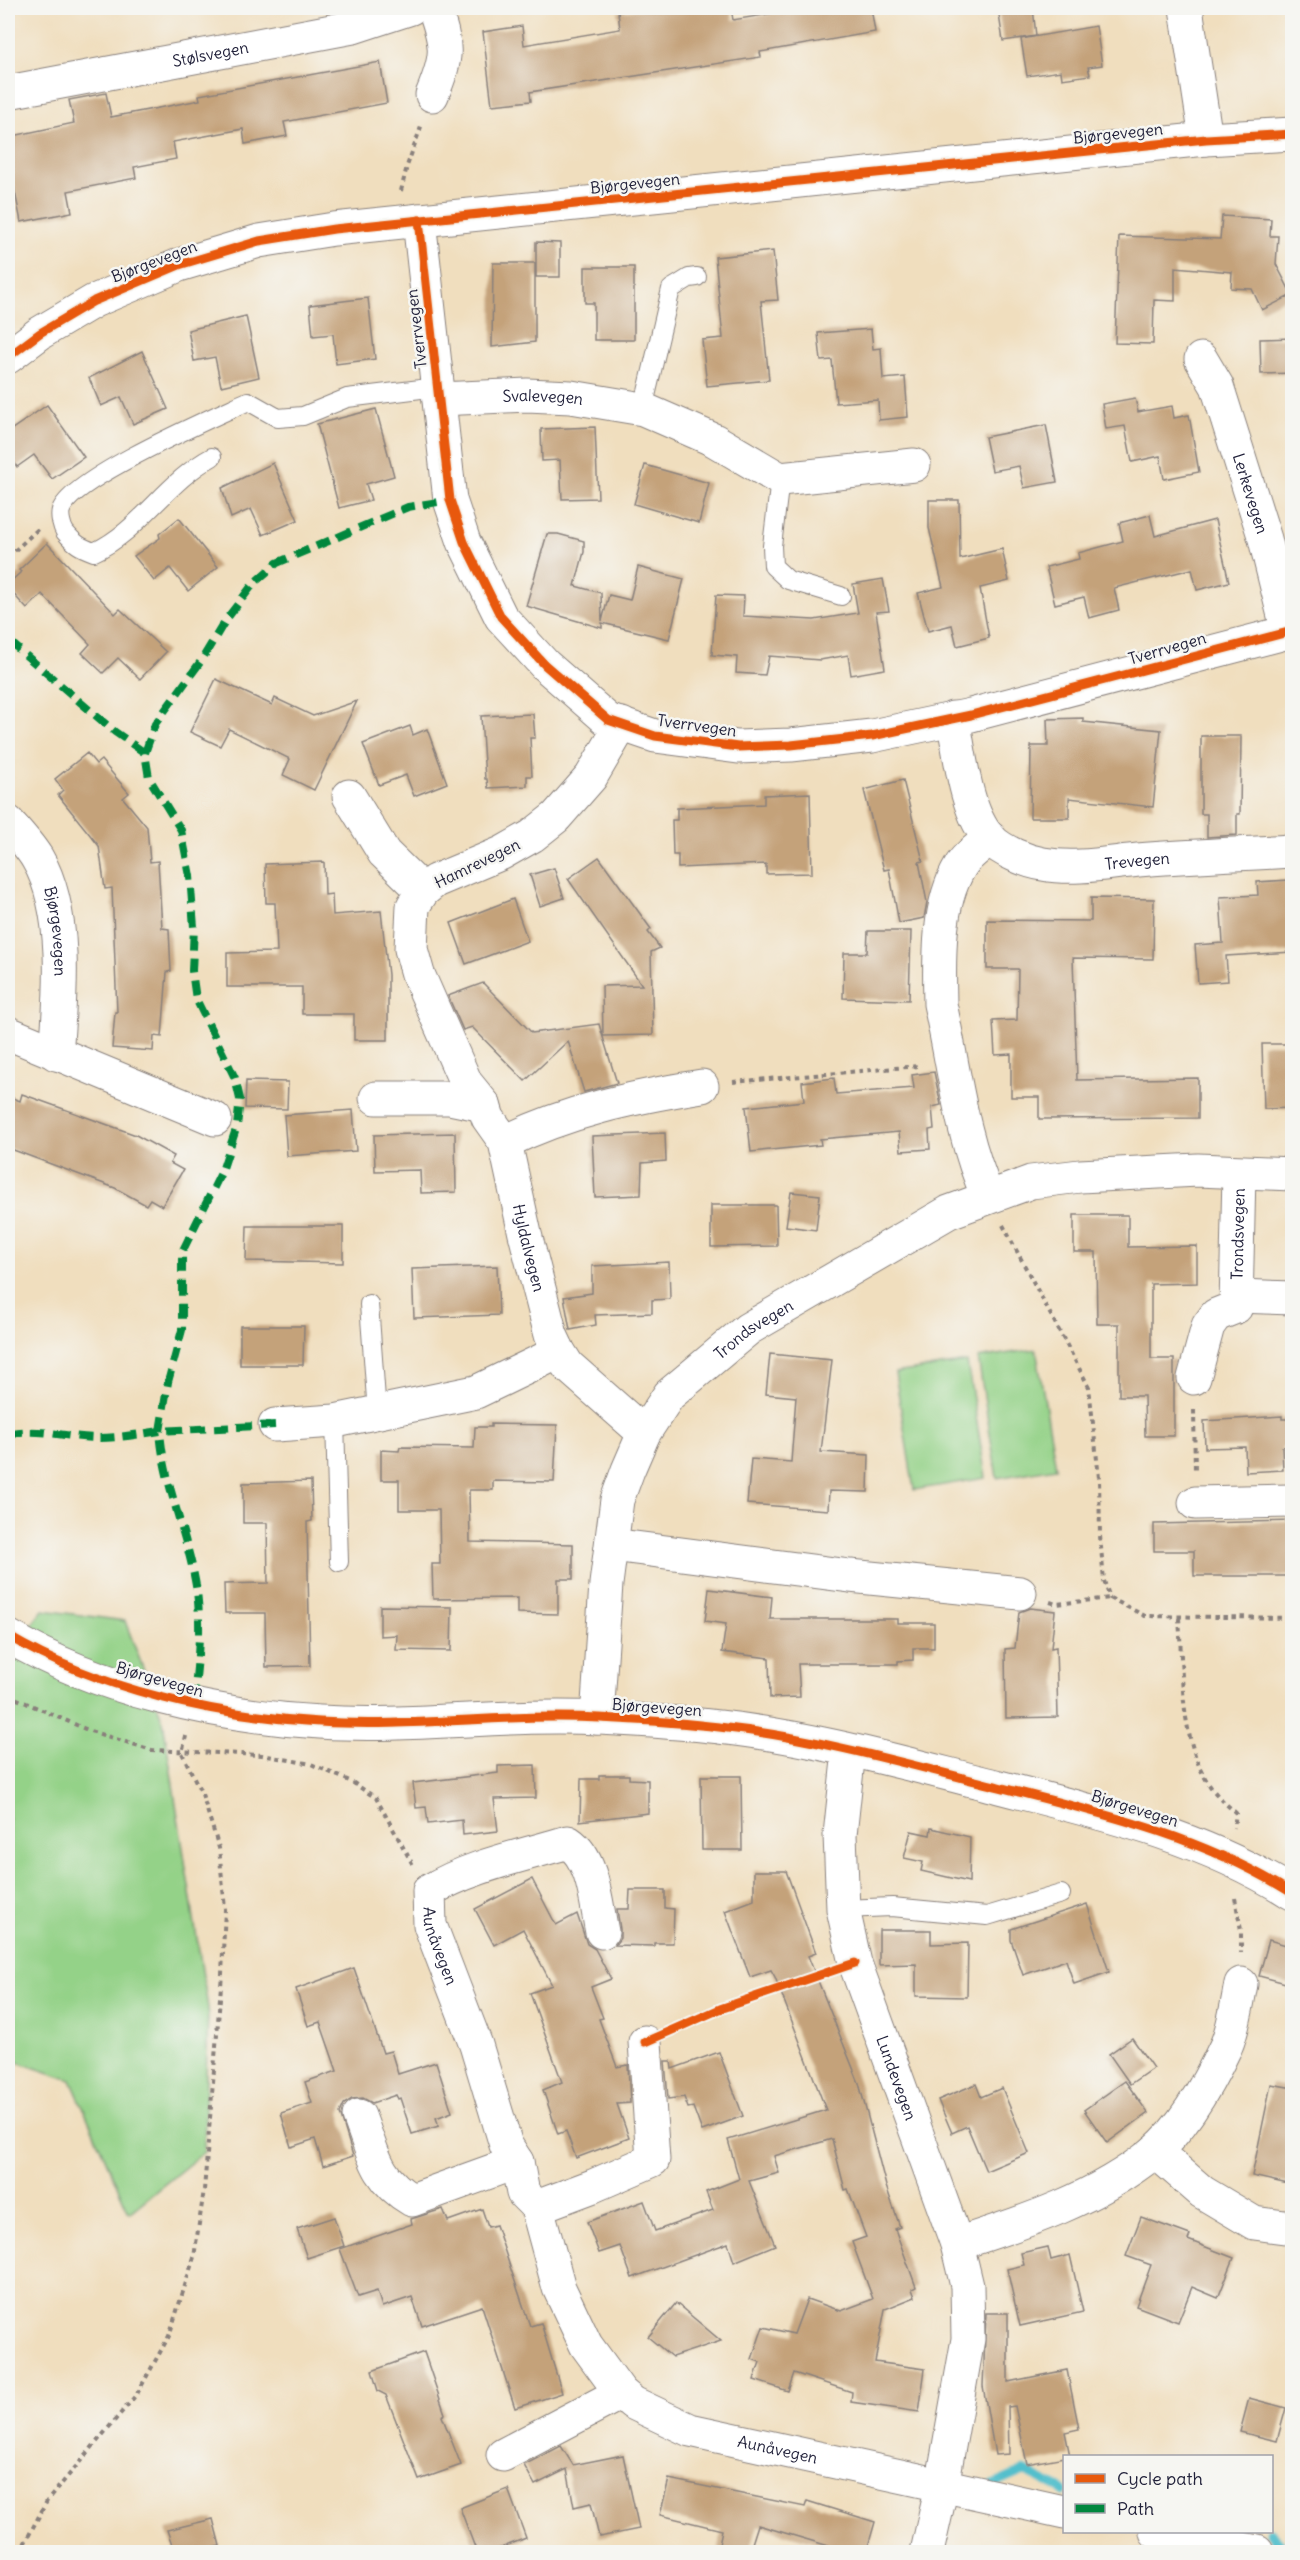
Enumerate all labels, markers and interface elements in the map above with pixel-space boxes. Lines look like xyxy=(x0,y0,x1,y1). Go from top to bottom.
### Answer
street label: Stølsvegen xyxy=(171,37,250,71)
street label: Bjørgevegen xyxy=(1072,118,1164,148)
street label: Bjørgevegen xyxy=(589,168,681,198)
street label: Bjørgevegen xyxy=(108,236,200,286)
street label: Tverrvegen xyxy=(401,288,431,370)
street label: Svalevegen xyxy=(502,385,585,409)
street label: Lerkevegen xyxy=(1229,451,1273,536)
street label: Tverrvegen xyxy=(1126,627,1208,669)
street label: Tverrvegen xyxy=(656,710,738,740)
street label: Hamrevegen xyxy=(431,834,523,892)
street label: Trevegen xyxy=(1104,848,1170,874)
street label: Bjørgevegen xyxy=(40,884,70,976)
street label: Trondsvegen xyxy=(1227,1188,1249,1280)
street label: Hyldalvegen xyxy=(509,1202,549,1294)
street label: Trondsvegen xyxy=(710,1295,796,1363)
street label: Bjørgevegen xyxy=(114,1657,206,1701)
street label: Bjørgevegen xyxy=(611,1694,703,1720)
street label: Bjørgevegen xyxy=(1089,1785,1181,1831)
street label: Aunåvegen xyxy=(419,1907,462,1987)
street label: Lundevegen xyxy=(872,2033,921,2123)
street label: Aunåvegen xyxy=(736,2431,820,2468)
legend xyxy=(1063,2455,1273,2533)
text: Cycle path xyxy=(1117,2467,1203,2490)
text: Path xyxy=(1117,2497,1154,2520)

